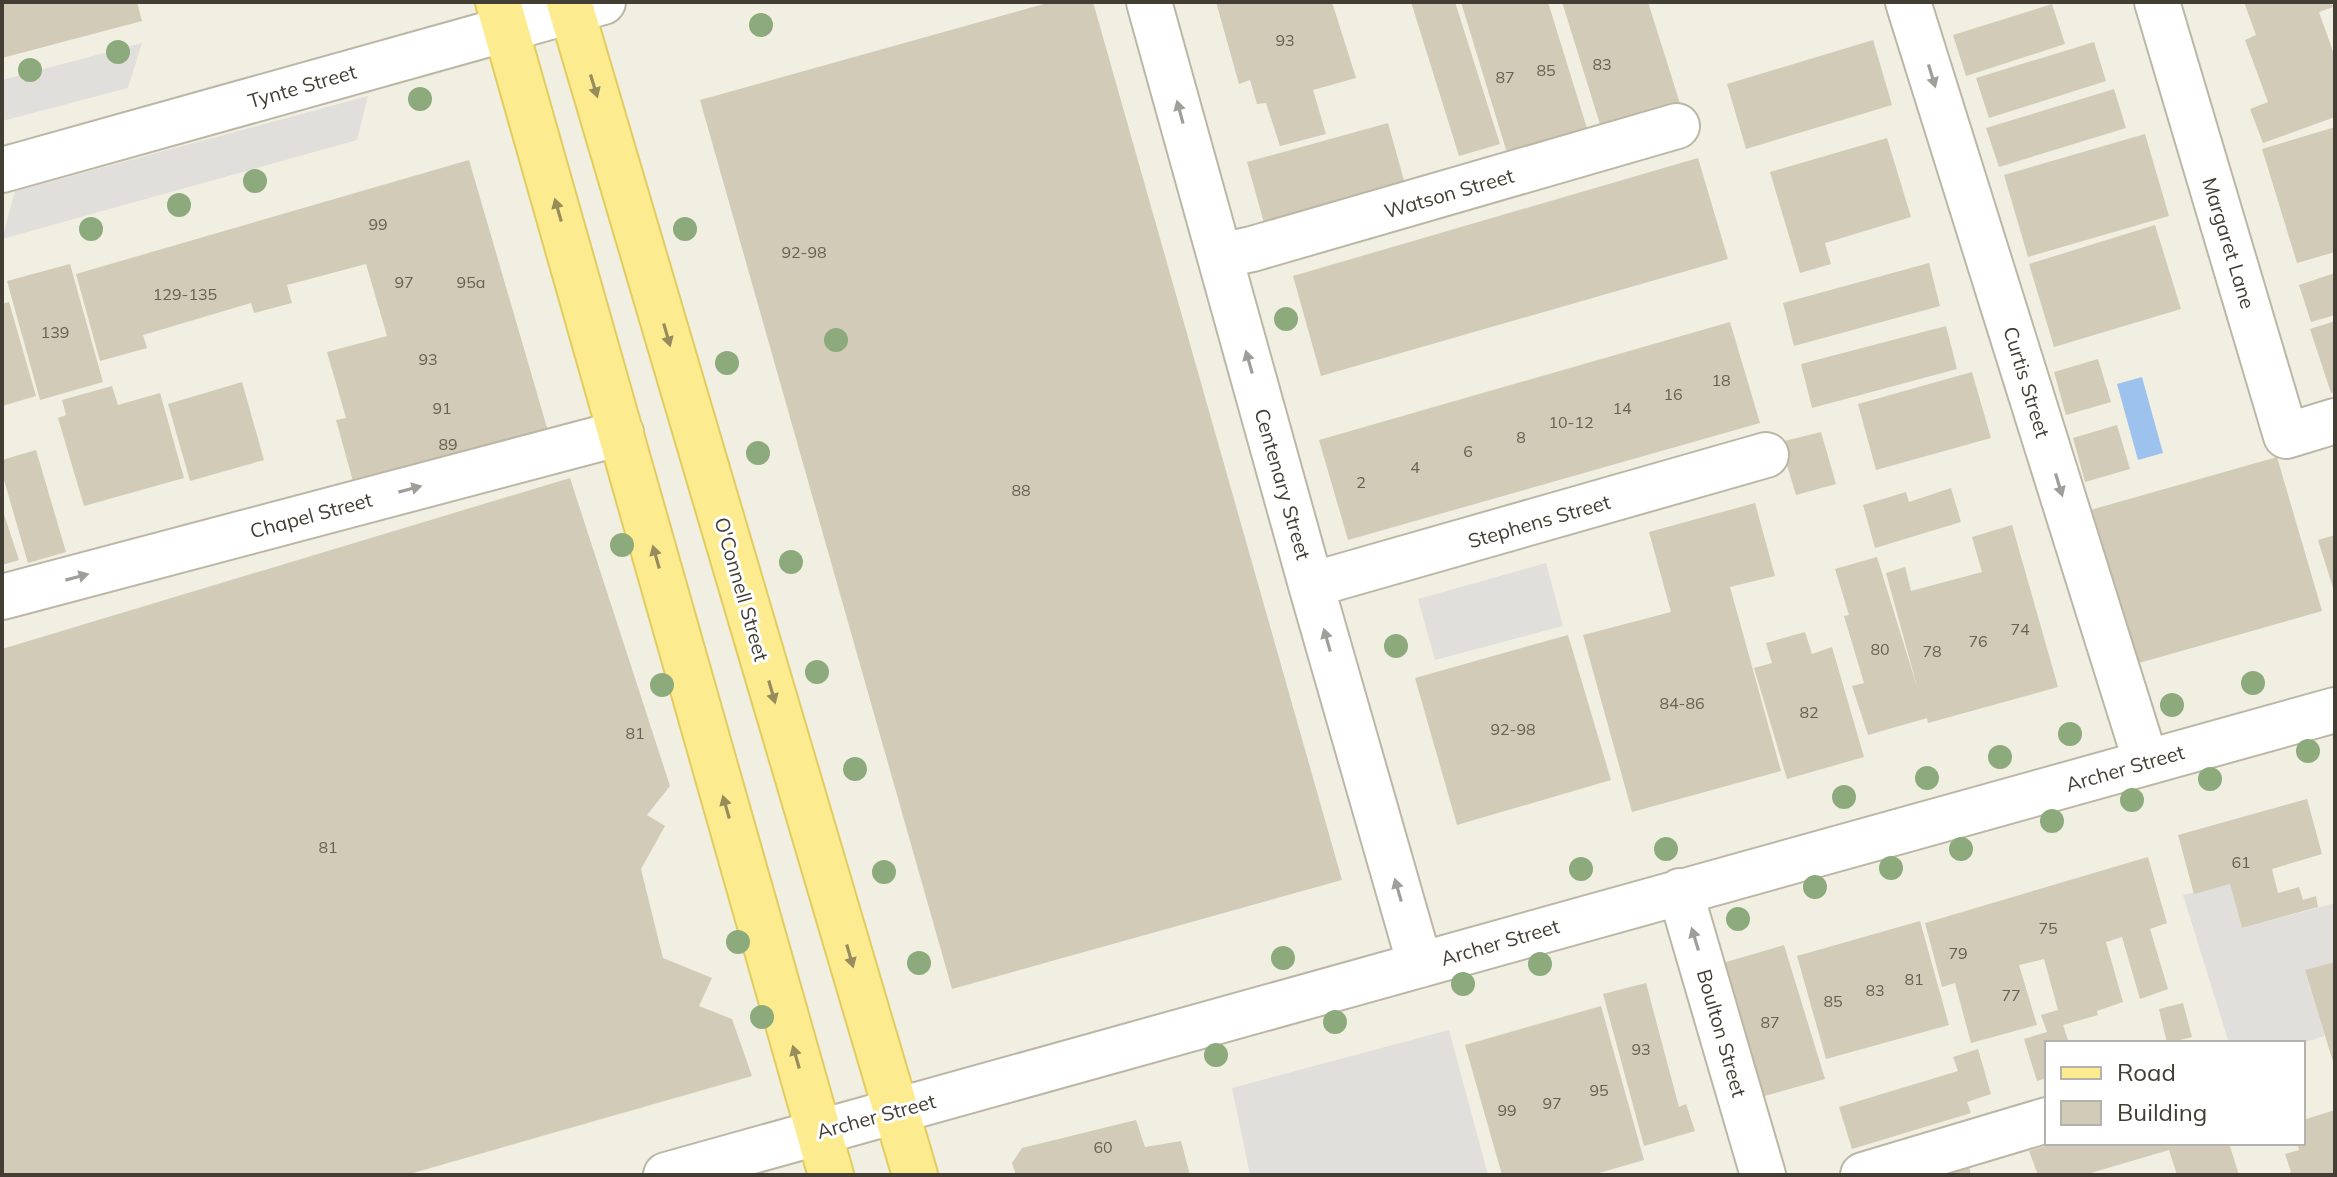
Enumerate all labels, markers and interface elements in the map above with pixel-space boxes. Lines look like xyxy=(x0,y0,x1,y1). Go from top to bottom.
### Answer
house number: 93 xyxy=(1275,30,1295,50)
house number: 83 xyxy=(1592,54,1612,74)
street label: Tynte Street xyxy=(245,59,359,113)
house number: 85 xyxy=(1536,60,1556,80)
one-way arrow xyxy=(1926,65,1938,89)
house number: 87 xyxy=(1495,67,1515,87)
one-way arrow xyxy=(588,74,601,98)
one-way arrow xyxy=(1173,99,1186,123)
street label: Watson Street xyxy=(1381,163,1517,223)
street label: Margaret Lane xyxy=(2197,174,2261,312)
one-way arrow xyxy=(551,198,563,223)
house number: 99 xyxy=(368,214,388,234)
house number: 92-98 xyxy=(781,242,827,262)
house number: 97 xyxy=(394,272,414,292)
house number: 95a xyxy=(457,272,485,292)
house number: 129-135 xyxy=(153,284,217,304)
house number: 139 xyxy=(41,322,69,342)
one-way arrow xyxy=(661,323,674,347)
street label: Curtis Street xyxy=(1998,323,2056,441)
house number: 93 xyxy=(418,349,438,369)
one-way arrow xyxy=(1243,350,1255,375)
house number: 18 xyxy=(1711,370,1731,390)
house number: 16 xyxy=(1663,384,1683,404)
house number: 91 xyxy=(432,398,452,418)
house number: 14 xyxy=(1612,398,1632,418)
street label: Centenary Street xyxy=(1249,406,1317,562)
house number: 10-12 xyxy=(1548,412,1594,432)
house number: 8 xyxy=(1516,427,1526,447)
house number: 89 xyxy=(438,434,458,454)
house number: 6 xyxy=(1463,441,1473,461)
house number: 4 xyxy=(1410,457,1420,477)
house number: 2 xyxy=(1356,472,1366,492)
one-way arrow xyxy=(2053,473,2066,497)
house number: 88 xyxy=(1011,480,1031,500)
one-way arrow xyxy=(398,483,423,495)
street label: Chapel Street xyxy=(247,487,375,543)
street label: Stephens Street xyxy=(1465,489,1613,553)
street label: O'Connell Street xyxy=(709,514,775,664)
one-way arrow xyxy=(649,544,661,569)
one-way arrow xyxy=(65,570,90,582)
house number: 74 xyxy=(2010,619,2030,639)
one-way arrow xyxy=(1320,627,1333,651)
house number: 76 xyxy=(1968,631,1988,651)
house number: 80 xyxy=(1870,639,1890,659)
house number: 78 xyxy=(1922,641,1942,661)
one-way arrow xyxy=(766,680,779,704)
house number: 84-86 xyxy=(1659,693,1705,713)
house number: 82 xyxy=(1799,702,1819,722)
house number: 92-98 xyxy=(1490,719,1536,739)
house number: 81 xyxy=(625,723,645,743)
street label: Archer Street xyxy=(2063,739,2187,797)
one-way arrow xyxy=(719,795,732,819)
house number: 81 xyxy=(318,837,338,857)
house number: 61 xyxy=(2231,852,2251,872)
one-way arrow xyxy=(1391,877,1404,901)
street label: Archer Street xyxy=(1438,913,1562,971)
house number: 75 xyxy=(2038,918,2058,938)
one-way arrow xyxy=(1688,926,1700,950)
one-way arrow xyxy=(844,943,856,968)
house number: 79 xyxy=(1948,943,1968,963)
street label: Boulton Street xyxy=(1692,966,1752,1100)
house number: 81 xyxy=(1904,969,1924,989)
house number: 83 xyxy=(1865,980,1885,1000)
house number: 77 xyxy=(2001,985,2021,1005)
house number: 85 xyxy=(1823,991,1843,1011)
house number: 87 xyxy=(1760,1012,1780,1032)
house number: 93 xyxy=(1631,1039,1651,1059)
legend xyxy=(2045,1041,2305,1145)
one-way arrow xyxy=(790,1045,802,1070)
text: Road xyxy=(2117,1057,2176,1087)
house number: 95 xyxy=(1589,1080,1609,1100)
street label: Archer Street xyxy=(814,1088,938,1144)
house number: 97 xyxy=(1542,1093,1562,1113)
text: Building xyxy=(2117,1097,2207,1127)
house number: 99 xyxy=(1497,1100,1517,1120)
house number: 60 xyxy=(1093,1137,1113,1157)

